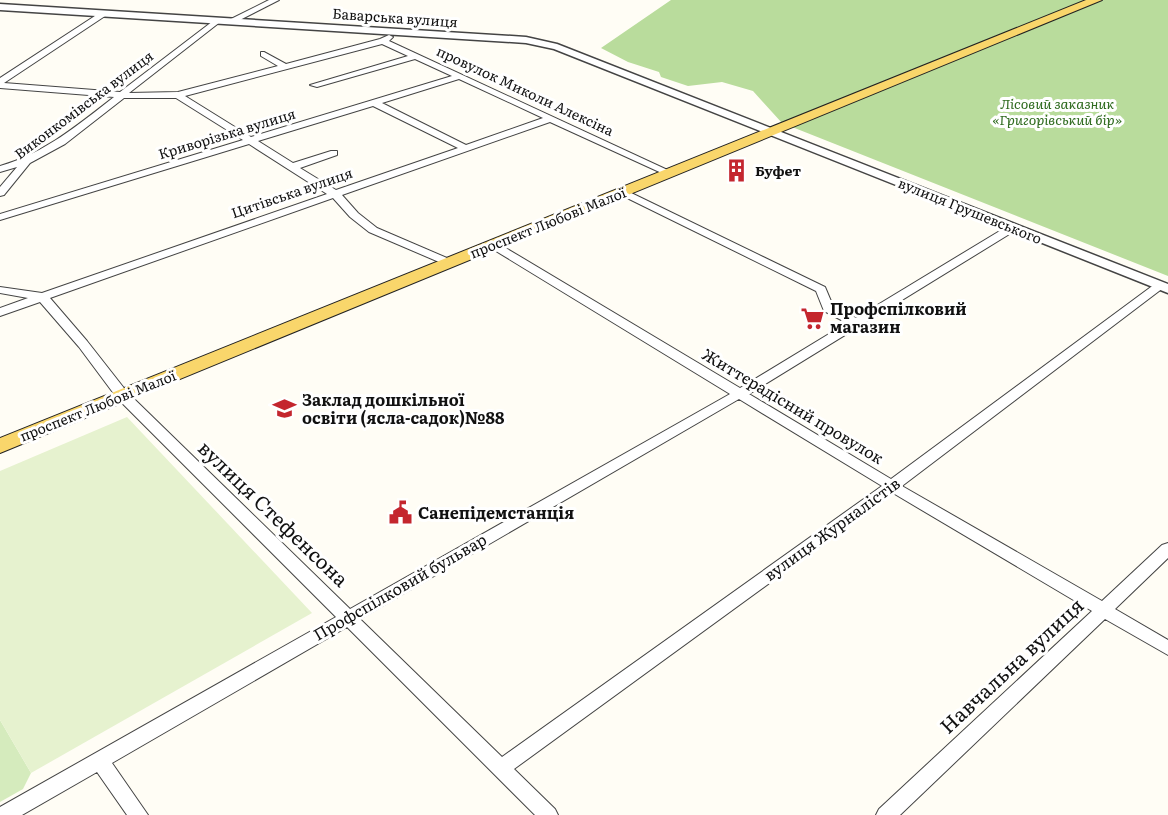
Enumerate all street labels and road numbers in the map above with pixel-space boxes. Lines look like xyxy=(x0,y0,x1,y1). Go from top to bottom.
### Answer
street label: Баварська вулиця xyxy=(332,3,459,31)
street label: провулок Миколи Алексіна xyxy=(433,40,618,140)
street label: Виконкомівська вулиця xyxy=(10,45,157,163)
street label: Криворізька вулиця xyxy=(156,103,298,163)
street label: Цитівська вулиця xyxy=(228,162,355,222)
street label: вулиця Грушевського xyxy=(896,172,1045,248)
street label: проспект Любові Малої xyxy=(467,181,629,263)
street label: Життєрадісний провулок xyxy=(698,341,889,469)
street label: проспект Любові Малої xyxy=(17,364,179,446)
street label: вулиця Стефенсона xyxy=(192,433,357,593)
street label: вулиця Журналістів xyxy=(758,470,905,586)
street label: Профспілковий бульвар xyxy=(308,527,491,646)
street label: Навчальна вулиця xyxy=(932,590,1089,739)

